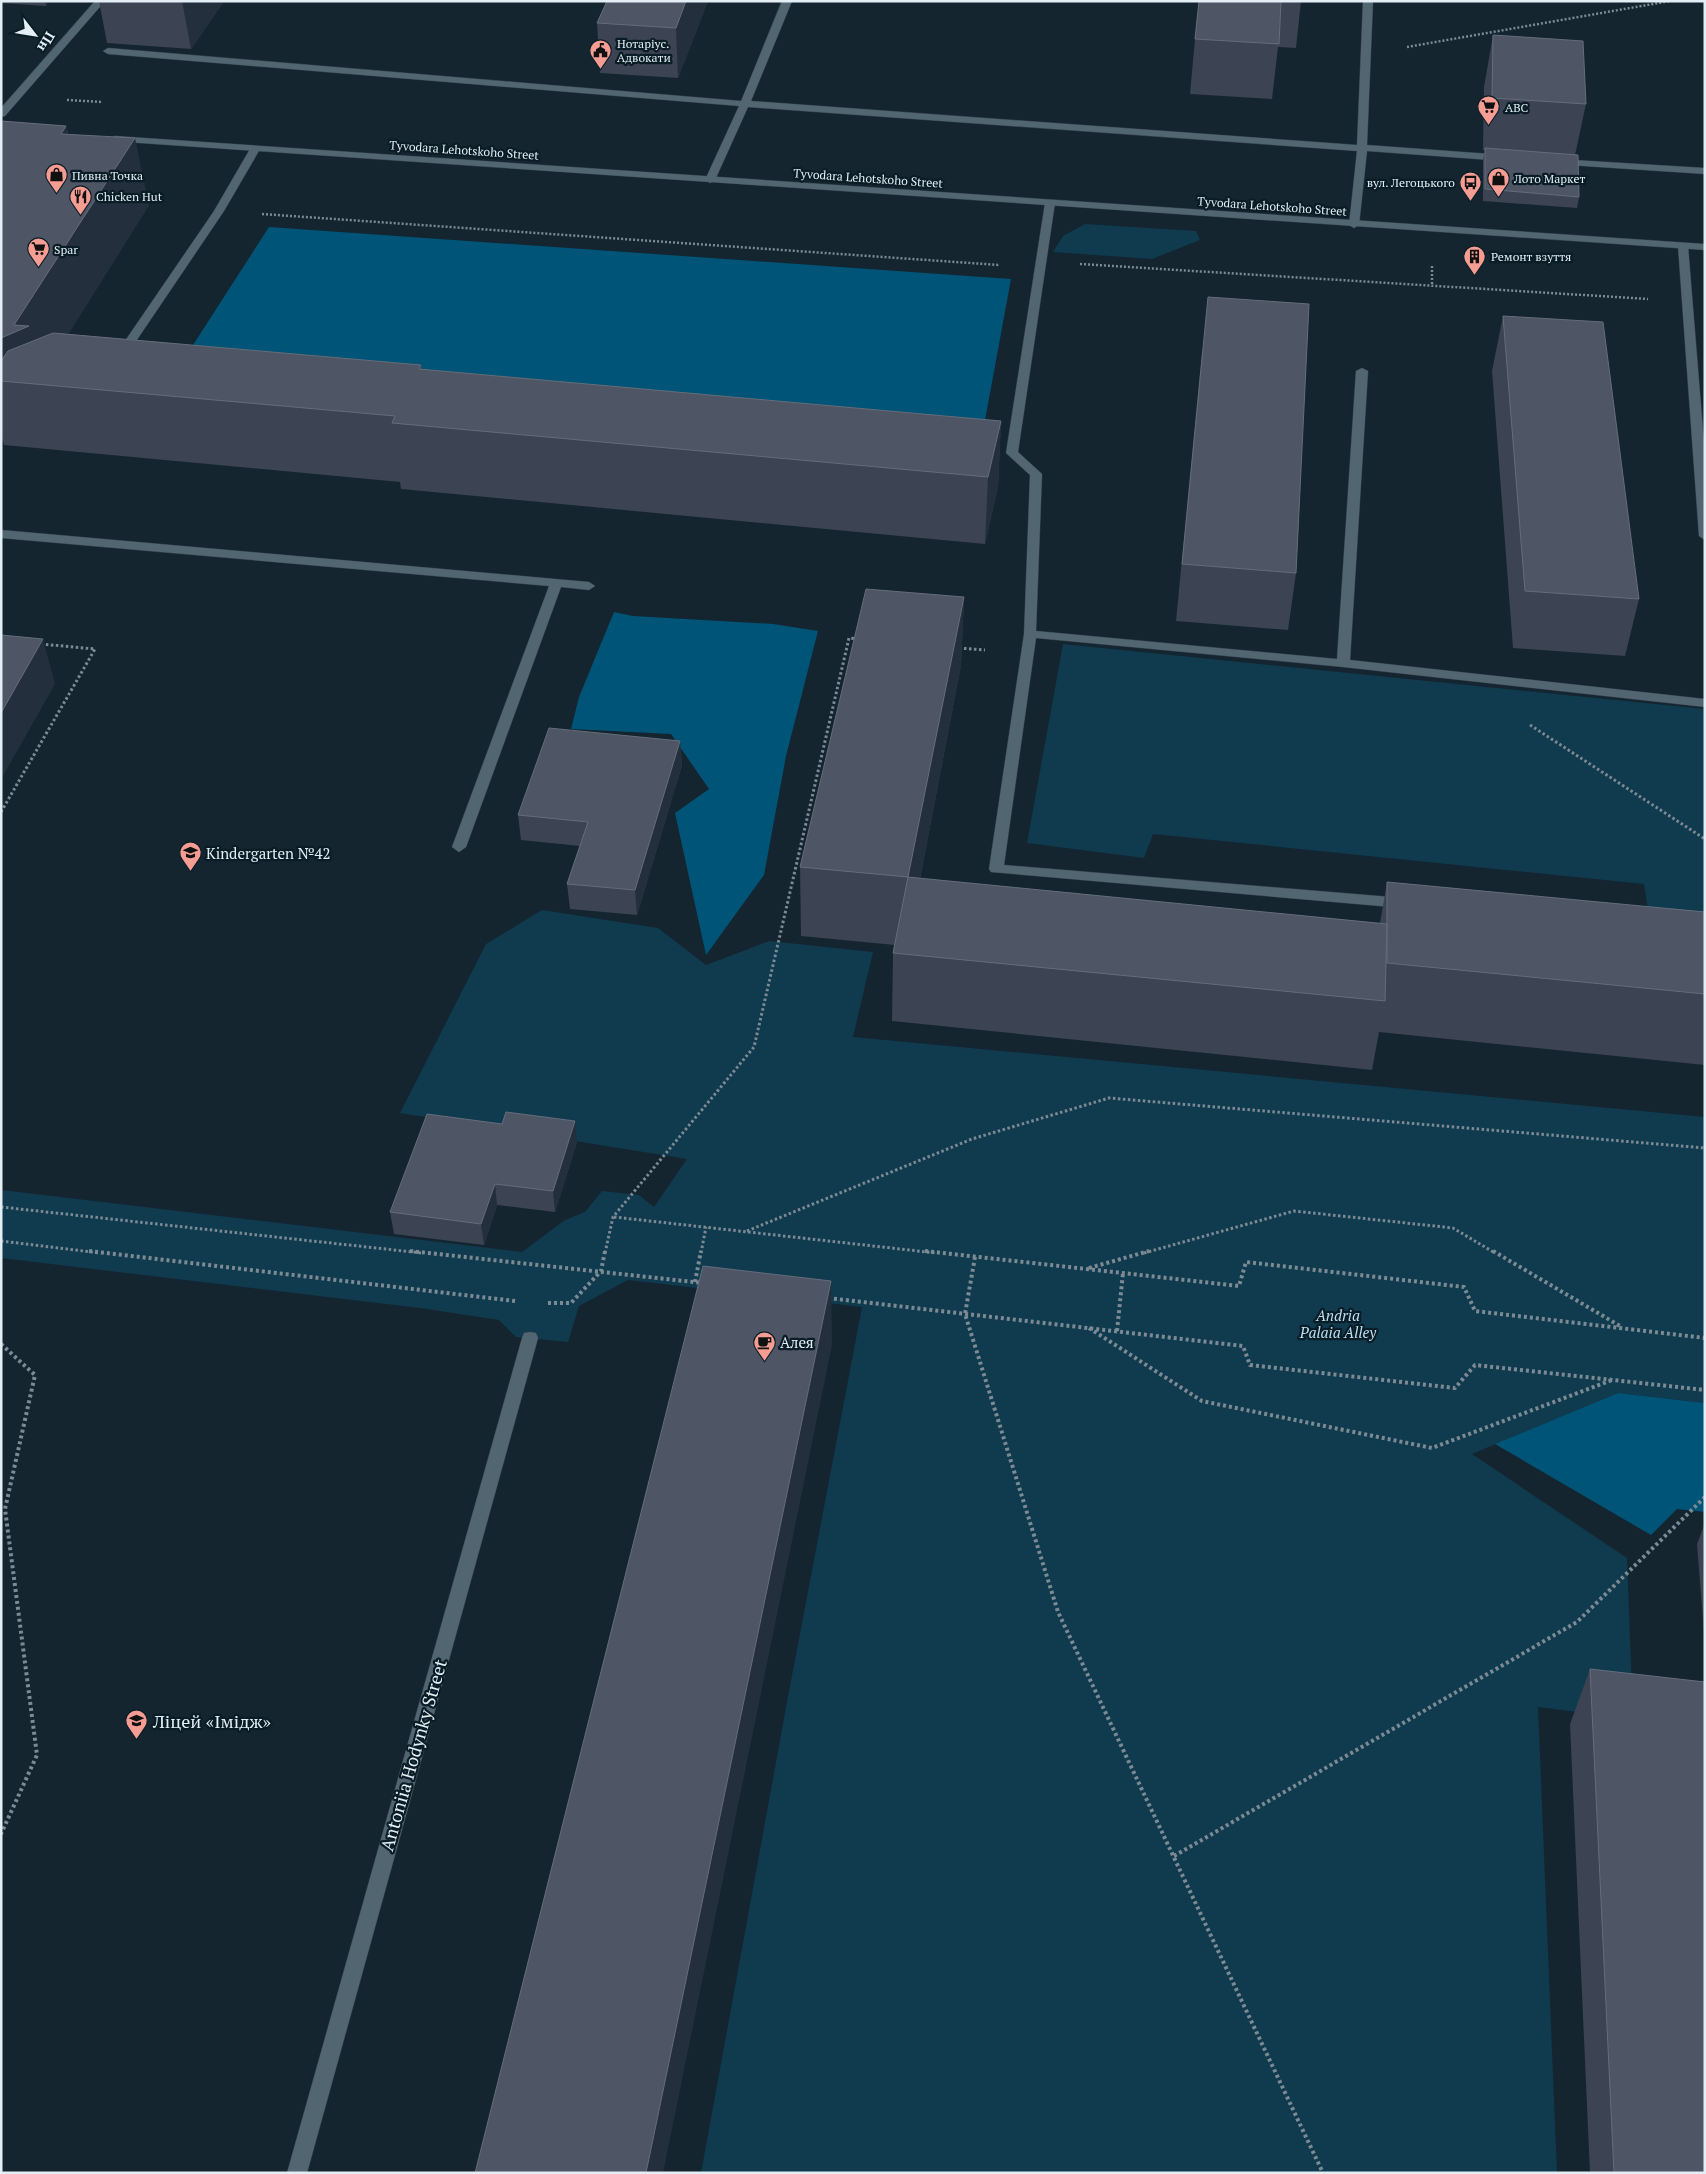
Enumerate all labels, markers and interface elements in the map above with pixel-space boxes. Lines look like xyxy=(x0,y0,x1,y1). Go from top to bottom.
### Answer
north arrow xyxy=(10,10,60,60)
text: Пн xyxy=(33,29,60,55)
place label: Нотаріус. Адвокати xyxy=(617,36,671,65)
public building icon: Нотаріус. Адвокати xyxy=(589,38,613,69)
supermarket icon: ABC xyxy=(1477,95,1501,126)
place label: ABC xyxy=(1505,100,1529,115)
street label: Tyvodara Lehotskoho Street xyxy=(389,137,540,163)
shop icon: Пивна Точка xyxy=(44,163,68,194)
street label: Tyvodara Lehotskoho Street xyxy=(793,165,944,191)
shop icon: Лото Маркет xyxy=(1486,166,1510,197)
place label: Пивна Точка xyxy=(72,168,143,183)
bus stop icon: вул. Легоцького xyxy=(1459,170,1483,201)
place label: Лото Маркет xyxy=(1513,171,1585,186)
place label: вул. Легоцького xyxy=(1367,175,1455,190)
restaurant icon: Chicken Hut xyxy=(68,184,92,215)
place label: Chicken Hut xyxy=(96,189,163,204)
street label: Tyvodara Lehotskoho Street xyxy=(1197,193,1348,219)
supermarket icon: Spar xyxy=(26,237,50,268)
place label: Spar xyxy=(54,242,78,257)
building icon: Ремонт взуття xyxy=(1463,244,1487,275)
place label: Ремонт взуття xyxy=(1491,249,1571,264)
school or university icon: Kindergarten №42 xyxy=(178,841,202,872)
place label: Kindergarten №42 xyxy=(206,843,331,863)
park label: Andria Palaia Alley xyxy=(1299,1305,1377,1342)
cafe icon: Алея xyxy=(752,1330,776,1361)
place label: Алея xyxy=(780,1332,814,1352)
street label: Antoniia Hodynky Street xyxy=(374,1656,452,1854)
school or university icon: Ліцей «Імідж» xyxy=(125,1709,149,1740)
place label: Ліцей «Імідж» xyxy=(152,1709,271,1733)

